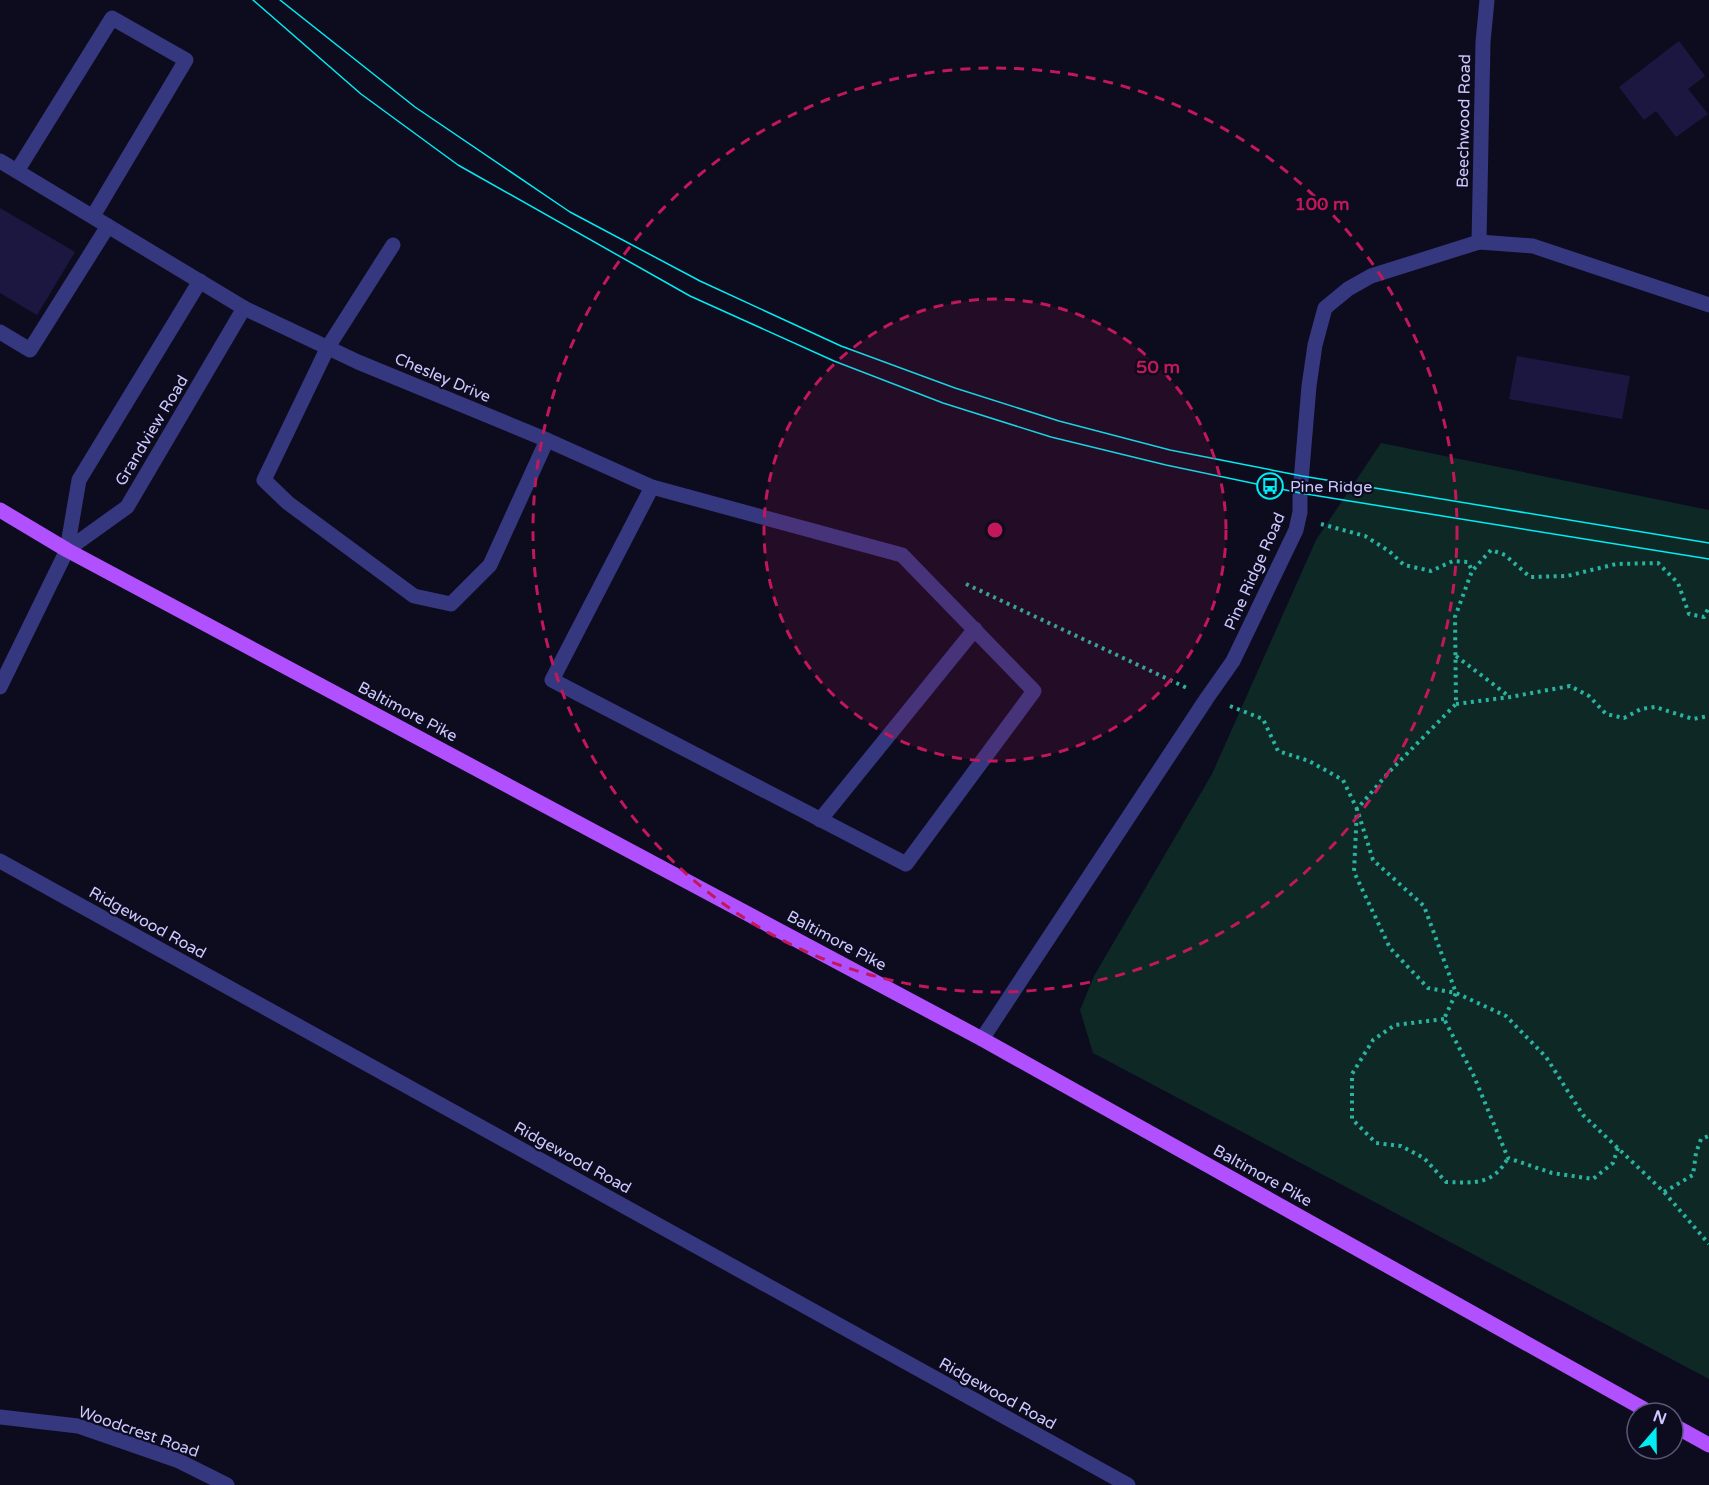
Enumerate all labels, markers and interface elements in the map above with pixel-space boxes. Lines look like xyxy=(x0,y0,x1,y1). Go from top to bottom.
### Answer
street label: Beechwood Road xyxy=(1453,54,1475,188)
text: 100 m xyxy=(1294,193,1350,215)
street label: Chesley Drive xyxy=(391,349,494,407)
text: 50 m xyxy=(1136,356,1180,378)
street label: Grandview Road xyxy=(111,372,193,489)
bus stop icon: Pine Ridge xyxy=(1255,471,1285,501)
place label: Pine Ridge xyxy=(1290,477,1372,497)
street label: Pine Ridge Road xyxy=(1220,510,1290,633)
centre of rings xyxy=(985,520,1005,540)
street label: Baltimore Pike xyxy=(354,677,461,747)
street label: Ridgewood Road xyxy=(85,882,210,963)
street label: Baltimore Pike xyxy=(783,906,890,976)
street label: Ridgewood Road xyxy=(510,1117,635,1198)
street label: Baltimore Pike xyxy=(1210,1140,1315,1211)
street label: Ridgewood Road xyxy=(935,1353,1060,1434)
north arrow xyxy=(1625,1401,1685,1461)
street label: Woodcrest Road xyxy=(76,1402,202,1462)
text: N xyxy=(1650,1406,1669,1429)

